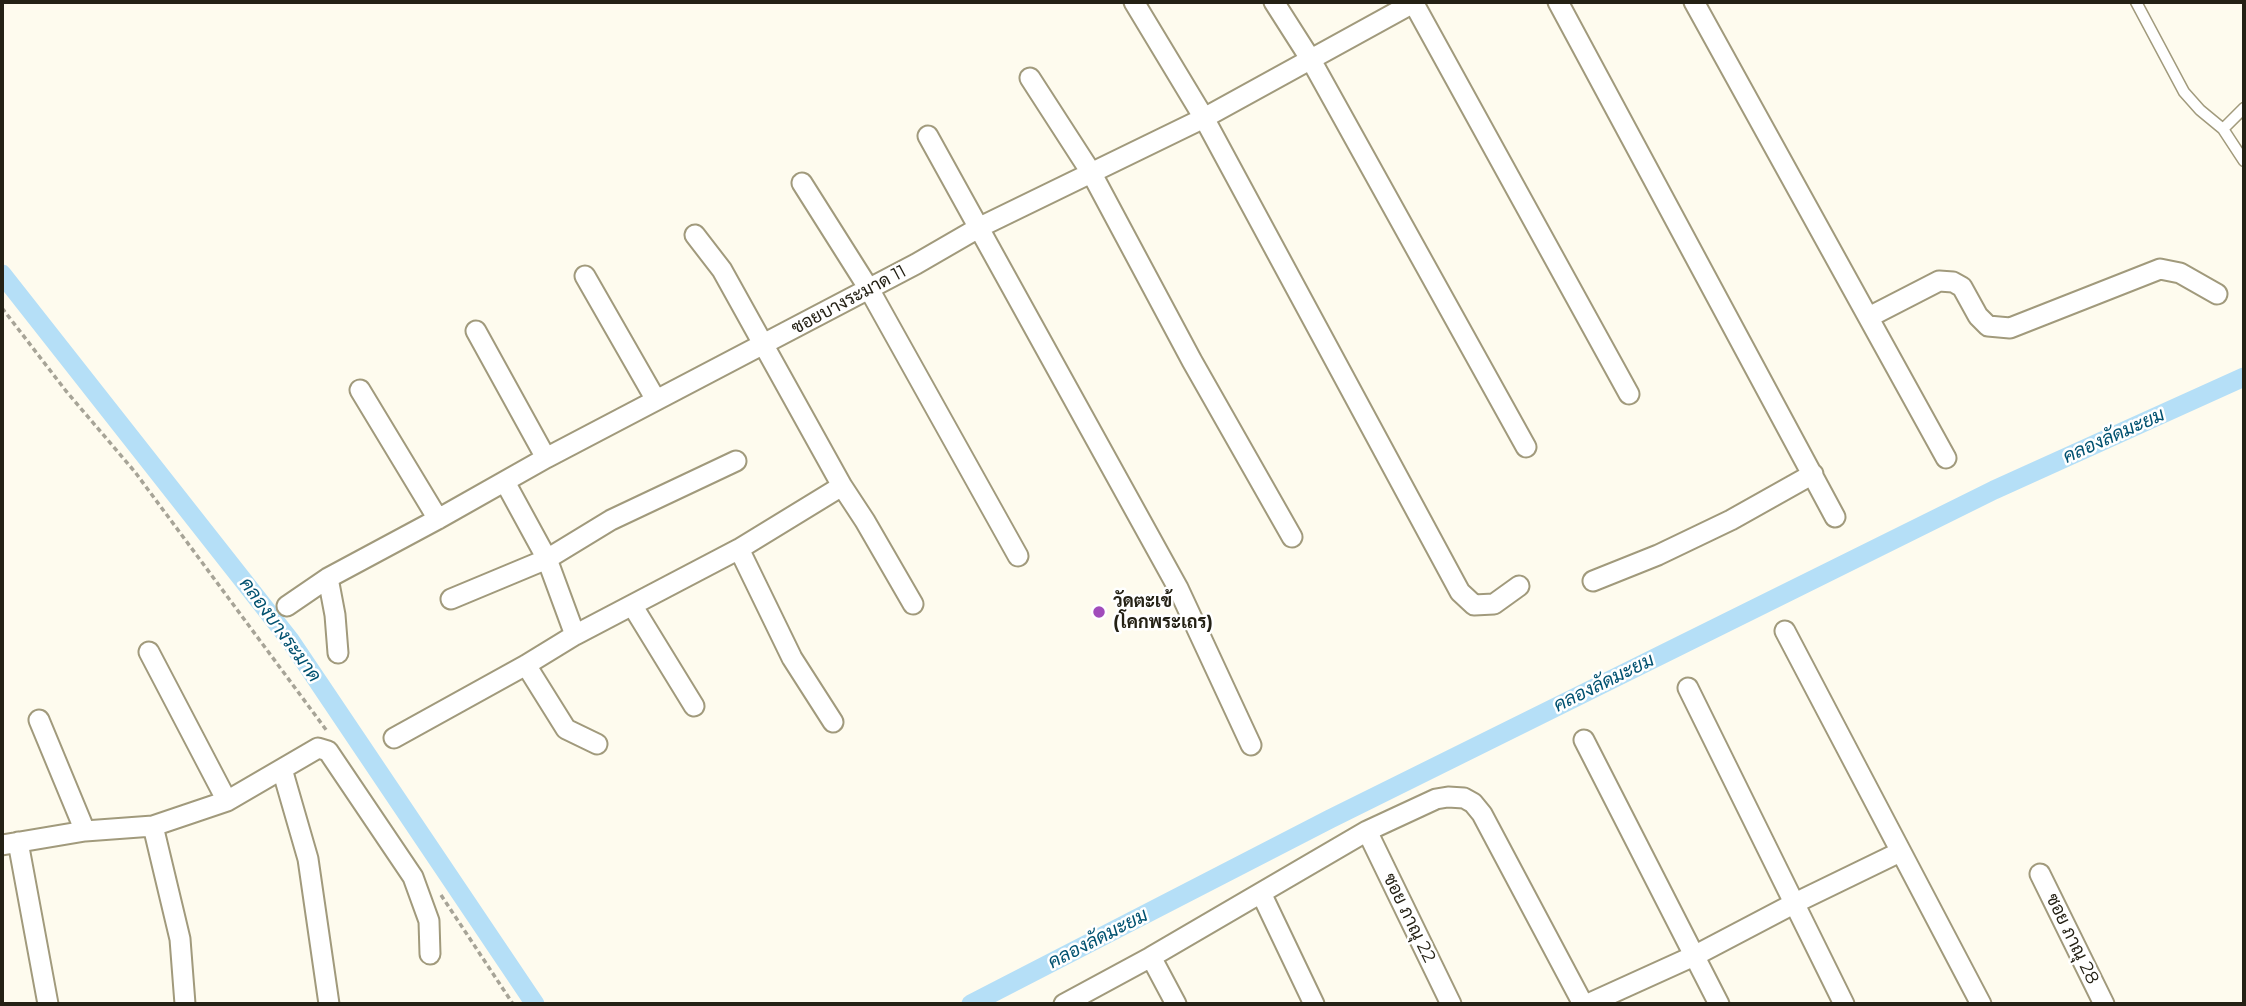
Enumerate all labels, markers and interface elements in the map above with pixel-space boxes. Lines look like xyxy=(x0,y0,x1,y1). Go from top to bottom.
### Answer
street label: ซอยบางระมาด 11 xyxy=(788,261,910,339)
water label: คลองลัดมะยม xyxy=(2060,403,2168,469)
water label: คลองบางระมาด xyxy=(234,573,326,687)
place label: วัดตะเข้ (โคกพระเถร) xyxy=(1113,591,1213,634)
marker: วัดตะเข้ (โคกพระเถร) xyxy=(1091,604,1107,620)
water label: คลองลัดมะยม xyxy=(1550,649,1658,717)
street label: ซอย ภาณุ 22 xyxy=(1378,870,1440,966)
street label: ซอย ภาณุ 28 xyxy=(2041,890,2103,988)
water label: คลองลัดมะยม xyxy=(1044,904,1152,974)

